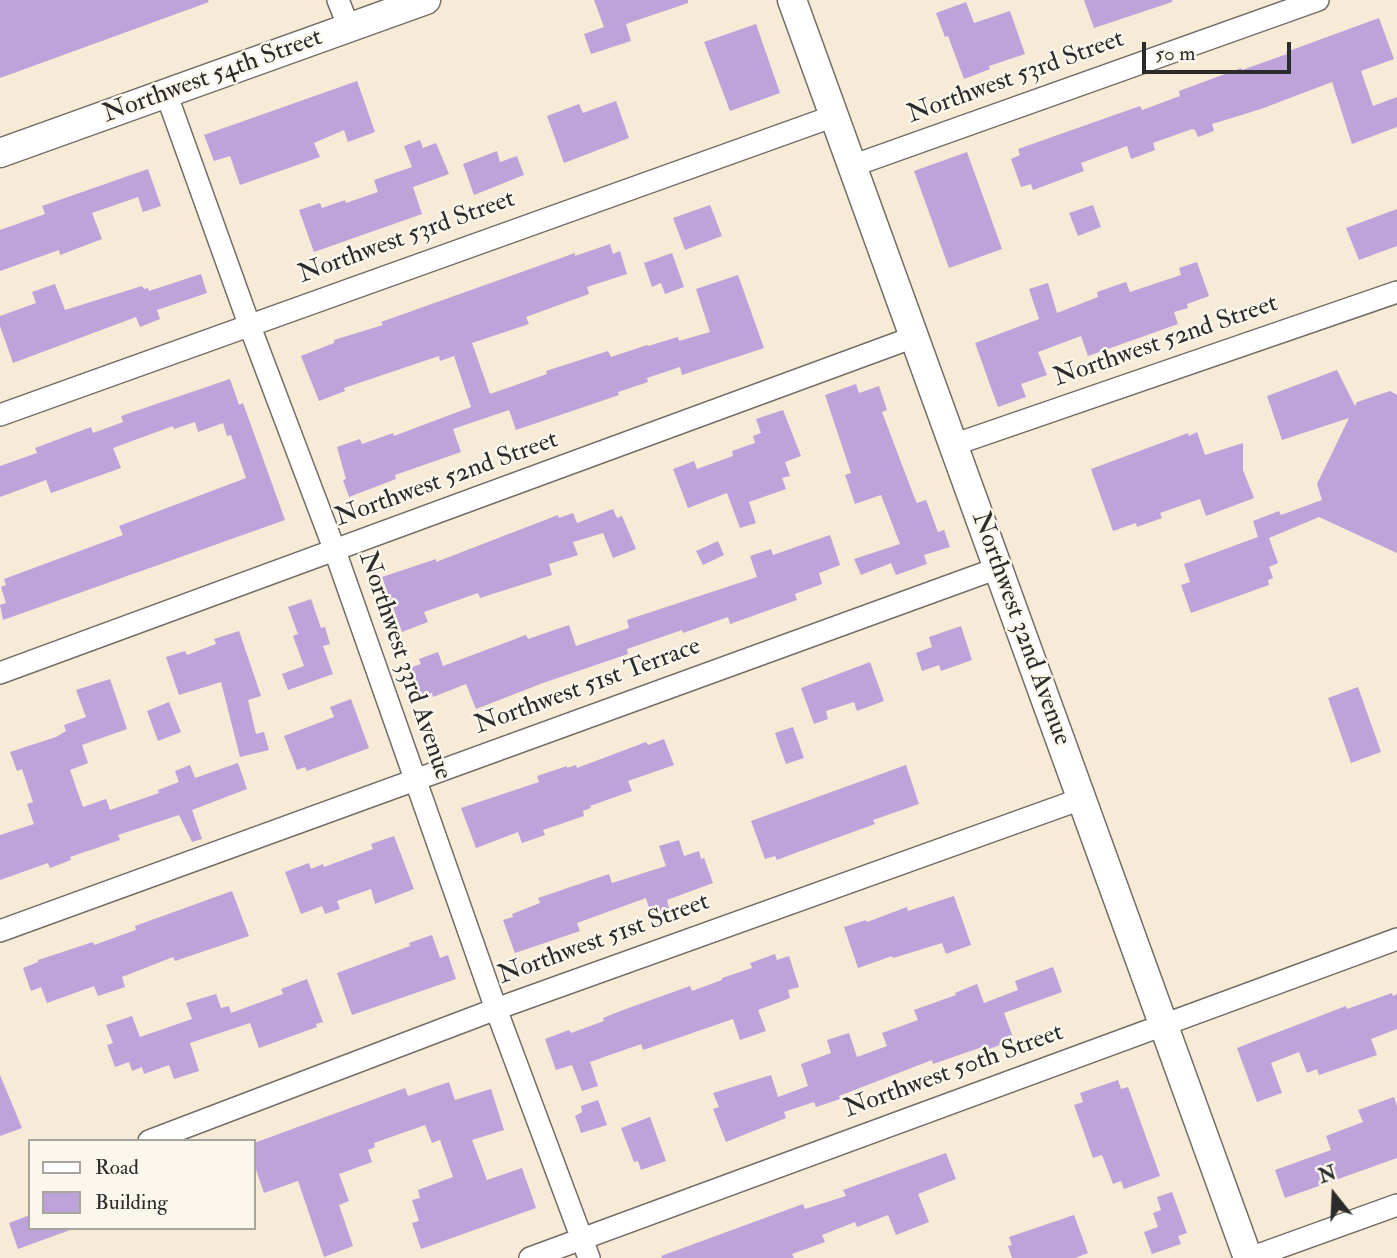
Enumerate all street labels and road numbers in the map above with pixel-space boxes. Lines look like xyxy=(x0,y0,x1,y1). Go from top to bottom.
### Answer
street label: Northwest 54th Street xyxy=(99,23,327,131)
street label: Northwest 53rd Street xyxy=(904,24,1128,132)
street label: Northwest 53rd Street xyxy=(295,184,519,292)
street label: Northwest 52nd Street xyxy=(1050,289,1282,395)
street label: Northwest 52nd Street xyxy=(331,425,563,535)
street label: Northwest 32nd Avenue xyxy=(963,508,1077,750)
street label: Northwest 33rd Avenue xyxy=(350,548,458,784)
street label: Northwest 51st Terrace xyxy=(471,632,705,742)
street label: Northwest 51st Street xyxy=(494,887,714,993)
street label: Northwest 50th Street xyxy=(840,1018,1068,1126)

